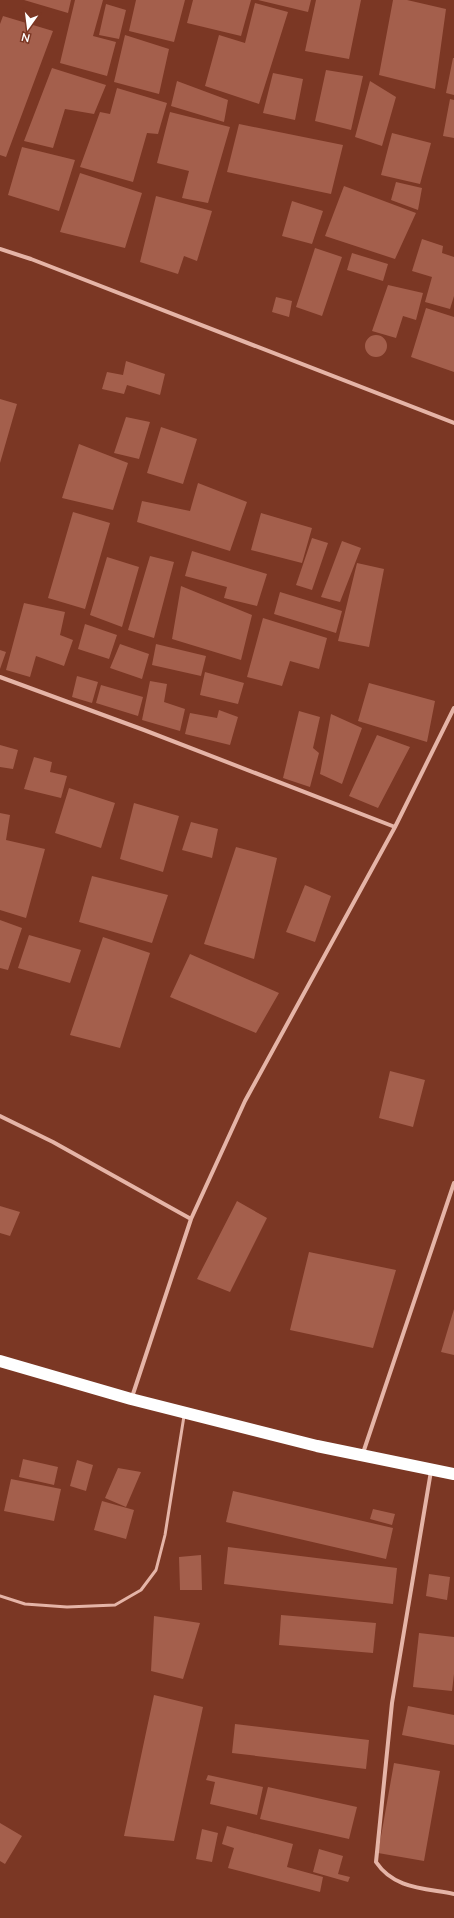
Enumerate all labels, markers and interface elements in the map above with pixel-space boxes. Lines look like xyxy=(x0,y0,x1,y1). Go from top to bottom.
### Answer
north arrow xyxy=(8,8,48,48)
text: N xyxy=(20,31,31,46)

